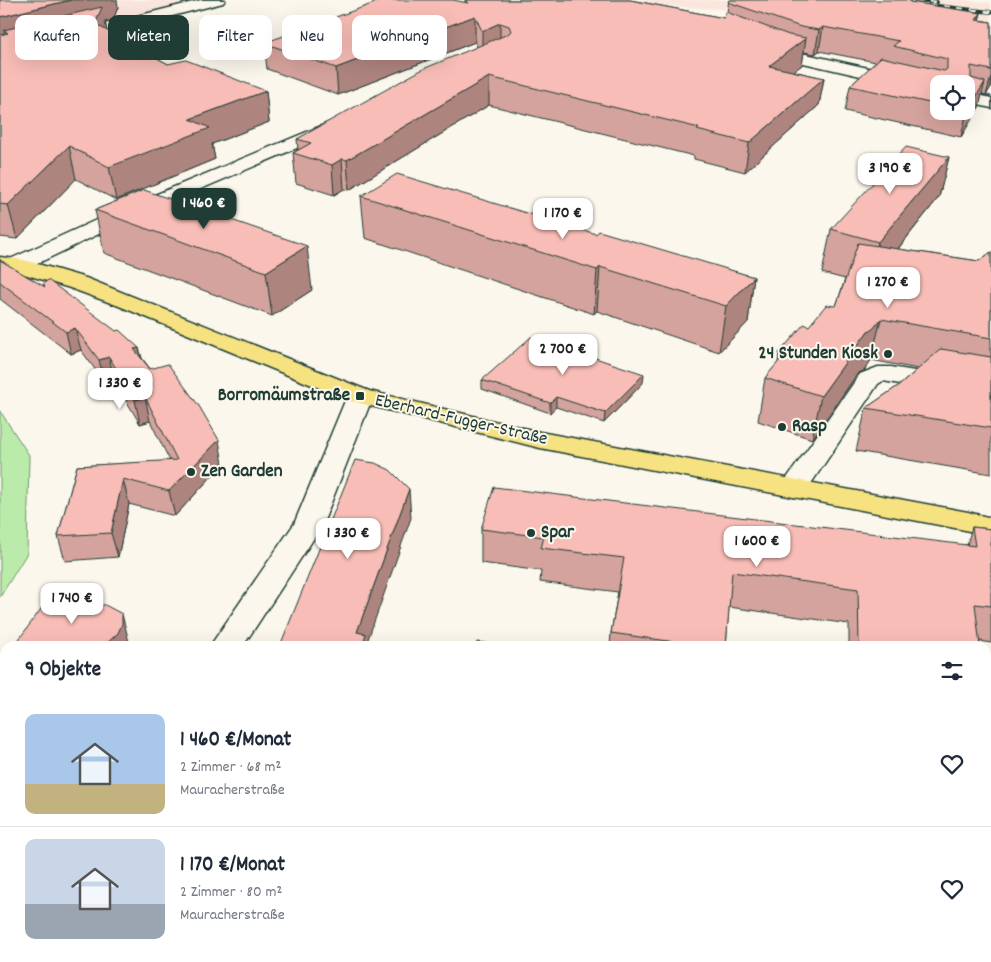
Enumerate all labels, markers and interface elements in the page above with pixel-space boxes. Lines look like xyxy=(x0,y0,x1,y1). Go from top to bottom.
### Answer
chip: Kaufen xyxy=(15,15,98,60)
chip: Mieten xyxy=(108,15,189,60)
chip: Filter xyxy=(199,15,272,60)
chip: Neu xyxy=(282,15,342,60)
chip: Wohnung xyxy=(352,15,447,60)
map controls xyxy=(930,75,975,120)
button: locate xyxy=(930,75,975,120)
pin: 3 190 € xyxy=(844,152,936,195)
text: 3 190 € xyxy=(869,157,911,180)
pin: 1 460 € xyxy=(158,188,250,230)
text: 1 460 € xyxy=(183,192,225,215)
pin: 1 170 € xyxy=(517,198,609,240)
text: 1 170 € xyxy=(544,202,582,225)
pin: 1 270 € xyxy=(842,266,934,309)
text: 1 270 € xyxy=(867,271,909,294)
pin: 2 700 € xyxy=(517,334,609,376)
text: 2 700 € xyxy=(540,338,586,361)
place label: 24 Stunden Kiosk xyxy=(758,341,878,368)
marker: 24 Stunden Kiosk xyxy=(882,348,894,360)
pin: 1 330 € xyxy=(74,368,166,410)
text: 1 330 € xyxy=(99,372,141,395)
place label: Borromäumstraße xyxy=(218,383,350,410)
street label: Eberhard-Fugger-Straße xyxy=(372,388,550,454)
marker: Borromäumstraße xyxy=(354,390,366,402)
place label: Rasp xyxy=(792,414,827,441)
marker: Rasp xyxy=(776,421,788,433)
place label: Zen Garden xyxy=(201,459,283,486)
marker: Zen Garden xyxy=(185,466,197,478)
pin: 1 330 € xyxy=(302,518,394,560)
place label: Spar xyxy=(541,520,575,547)
text: 1 330 € xyxy=(327,522,369,545)
pin: 1 600 € xyxy=(711,526,803,568)
marker: Spar xyxy=(525,527,537,539)
text: 1 600 € xyxy=(734,530,780,553)
pin: 1 740 € xyxy=(26,582,118,625)
text: 1 740 € xyxy=(51,587,93,610)
text: 9 Objekte xyxy=(25,656,101,686)
icon: filters xyxy=(938,657,966,685)
text: 1 460 €/Monat xyxy=(180,726,291,756)
icon: home xyxy=(65,734,125,794)
icon: heart xyxy=(938,750,966,778)
text: 2 Zimmer · 68 m² xyxy=(180,756,281,779)
text: Mauracherstraße xyxy=(180,779,285,802)
text: 1 170 €/Monat xyxy=(180,851,285,881)
icon: home xyxy=(65,859,125,919)
icon: heart xyxy=(938,875,966,903)
text: 2 Zimmer · 80 m² xyxy=(180,881,282,904)
text: Mauracherstraße xyxy=(180,904,285,927)

